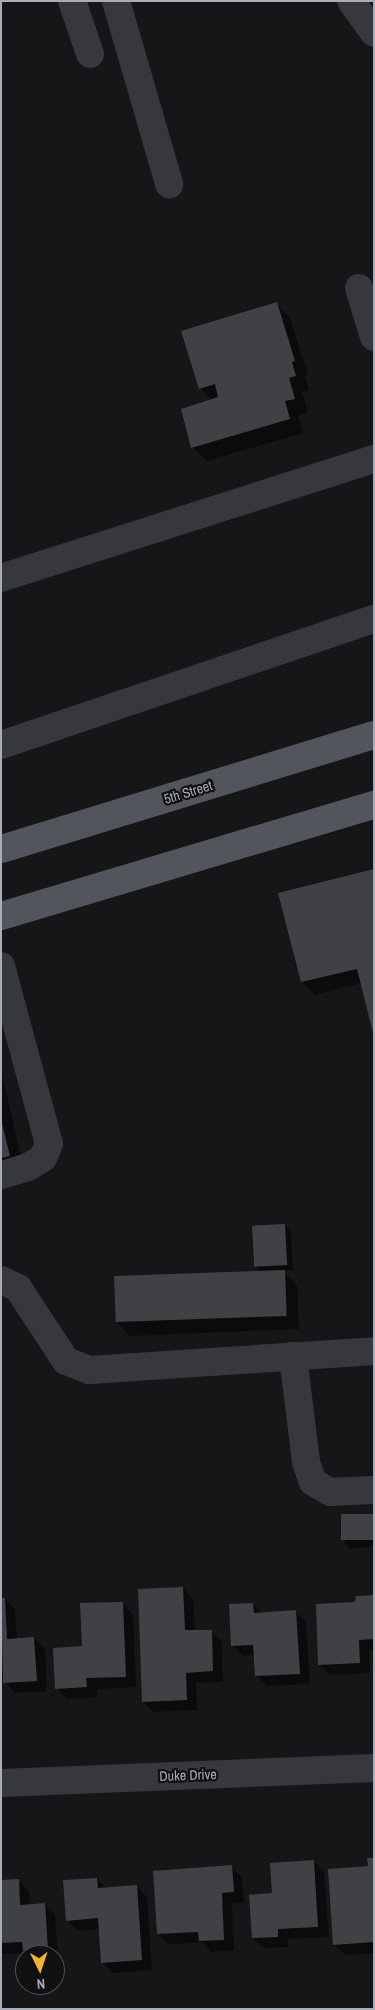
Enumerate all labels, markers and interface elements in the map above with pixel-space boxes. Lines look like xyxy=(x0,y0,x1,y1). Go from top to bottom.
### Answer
street label: 5th Street xyxy=(162,777,214,807)
street label: Duke Drive xyxy=(159,1766,217,1784)
north arrow xyxy=(15,1945,65,1995)
text: N xyxy=(36,1975,46,1993)

